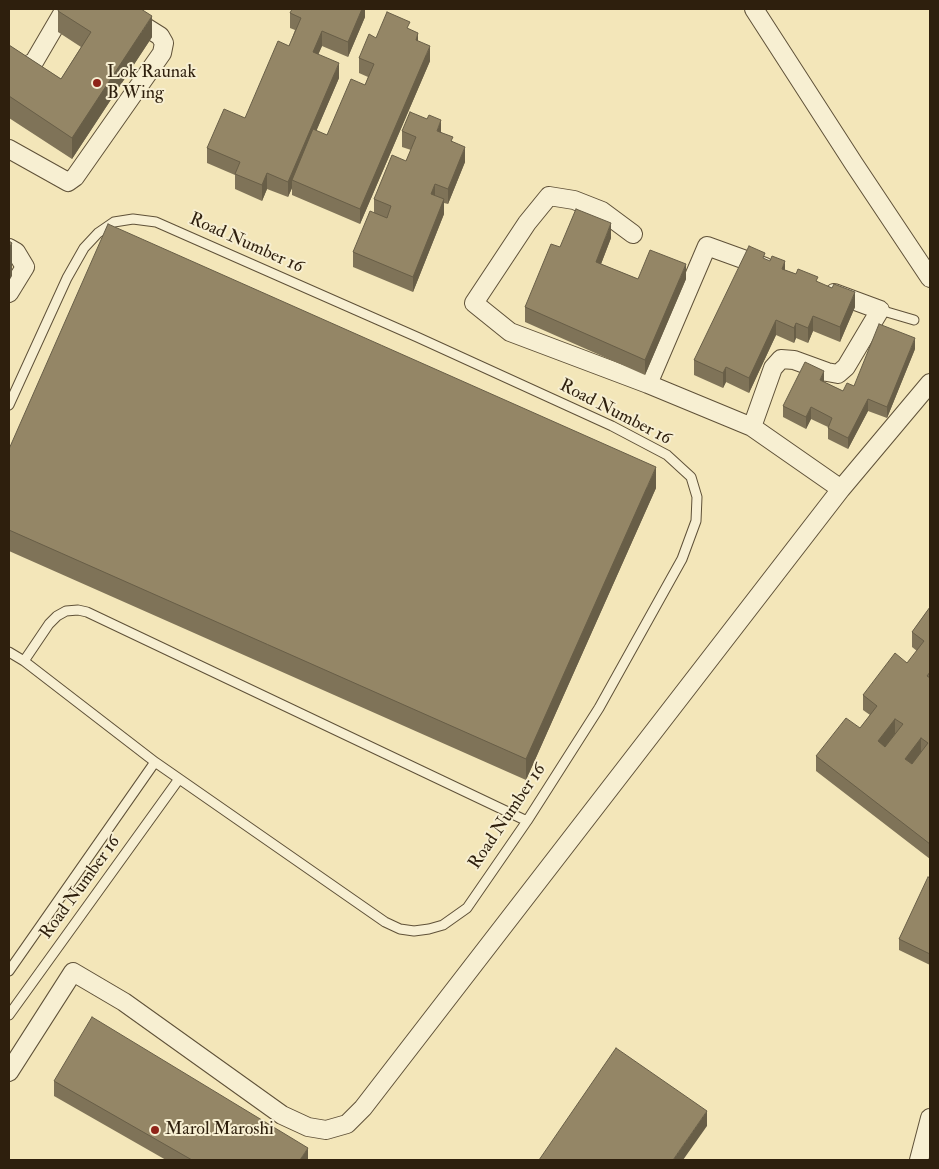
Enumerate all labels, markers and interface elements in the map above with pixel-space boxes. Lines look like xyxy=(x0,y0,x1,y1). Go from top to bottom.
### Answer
place label: Lok Raunak B Wing xyxy=(107,62,196,104)
marker: Lok Raunak B Wing xyxy=(91,77,103,89)
street label: Road Number 16 xyxy=(186,209,306,279)
street label: Road Number 16 xyxy=(555,376,675,450)
street label: Road Number 16 xyxy=(465,760,551,874)
street label: Road Number 16 xyxy=(36,832,126,944)
place label: Marol Maroshi xyxy=(165,1119,274,1141)
marker: Marol Maroshi xyxy=(149,1124,161,1136)

